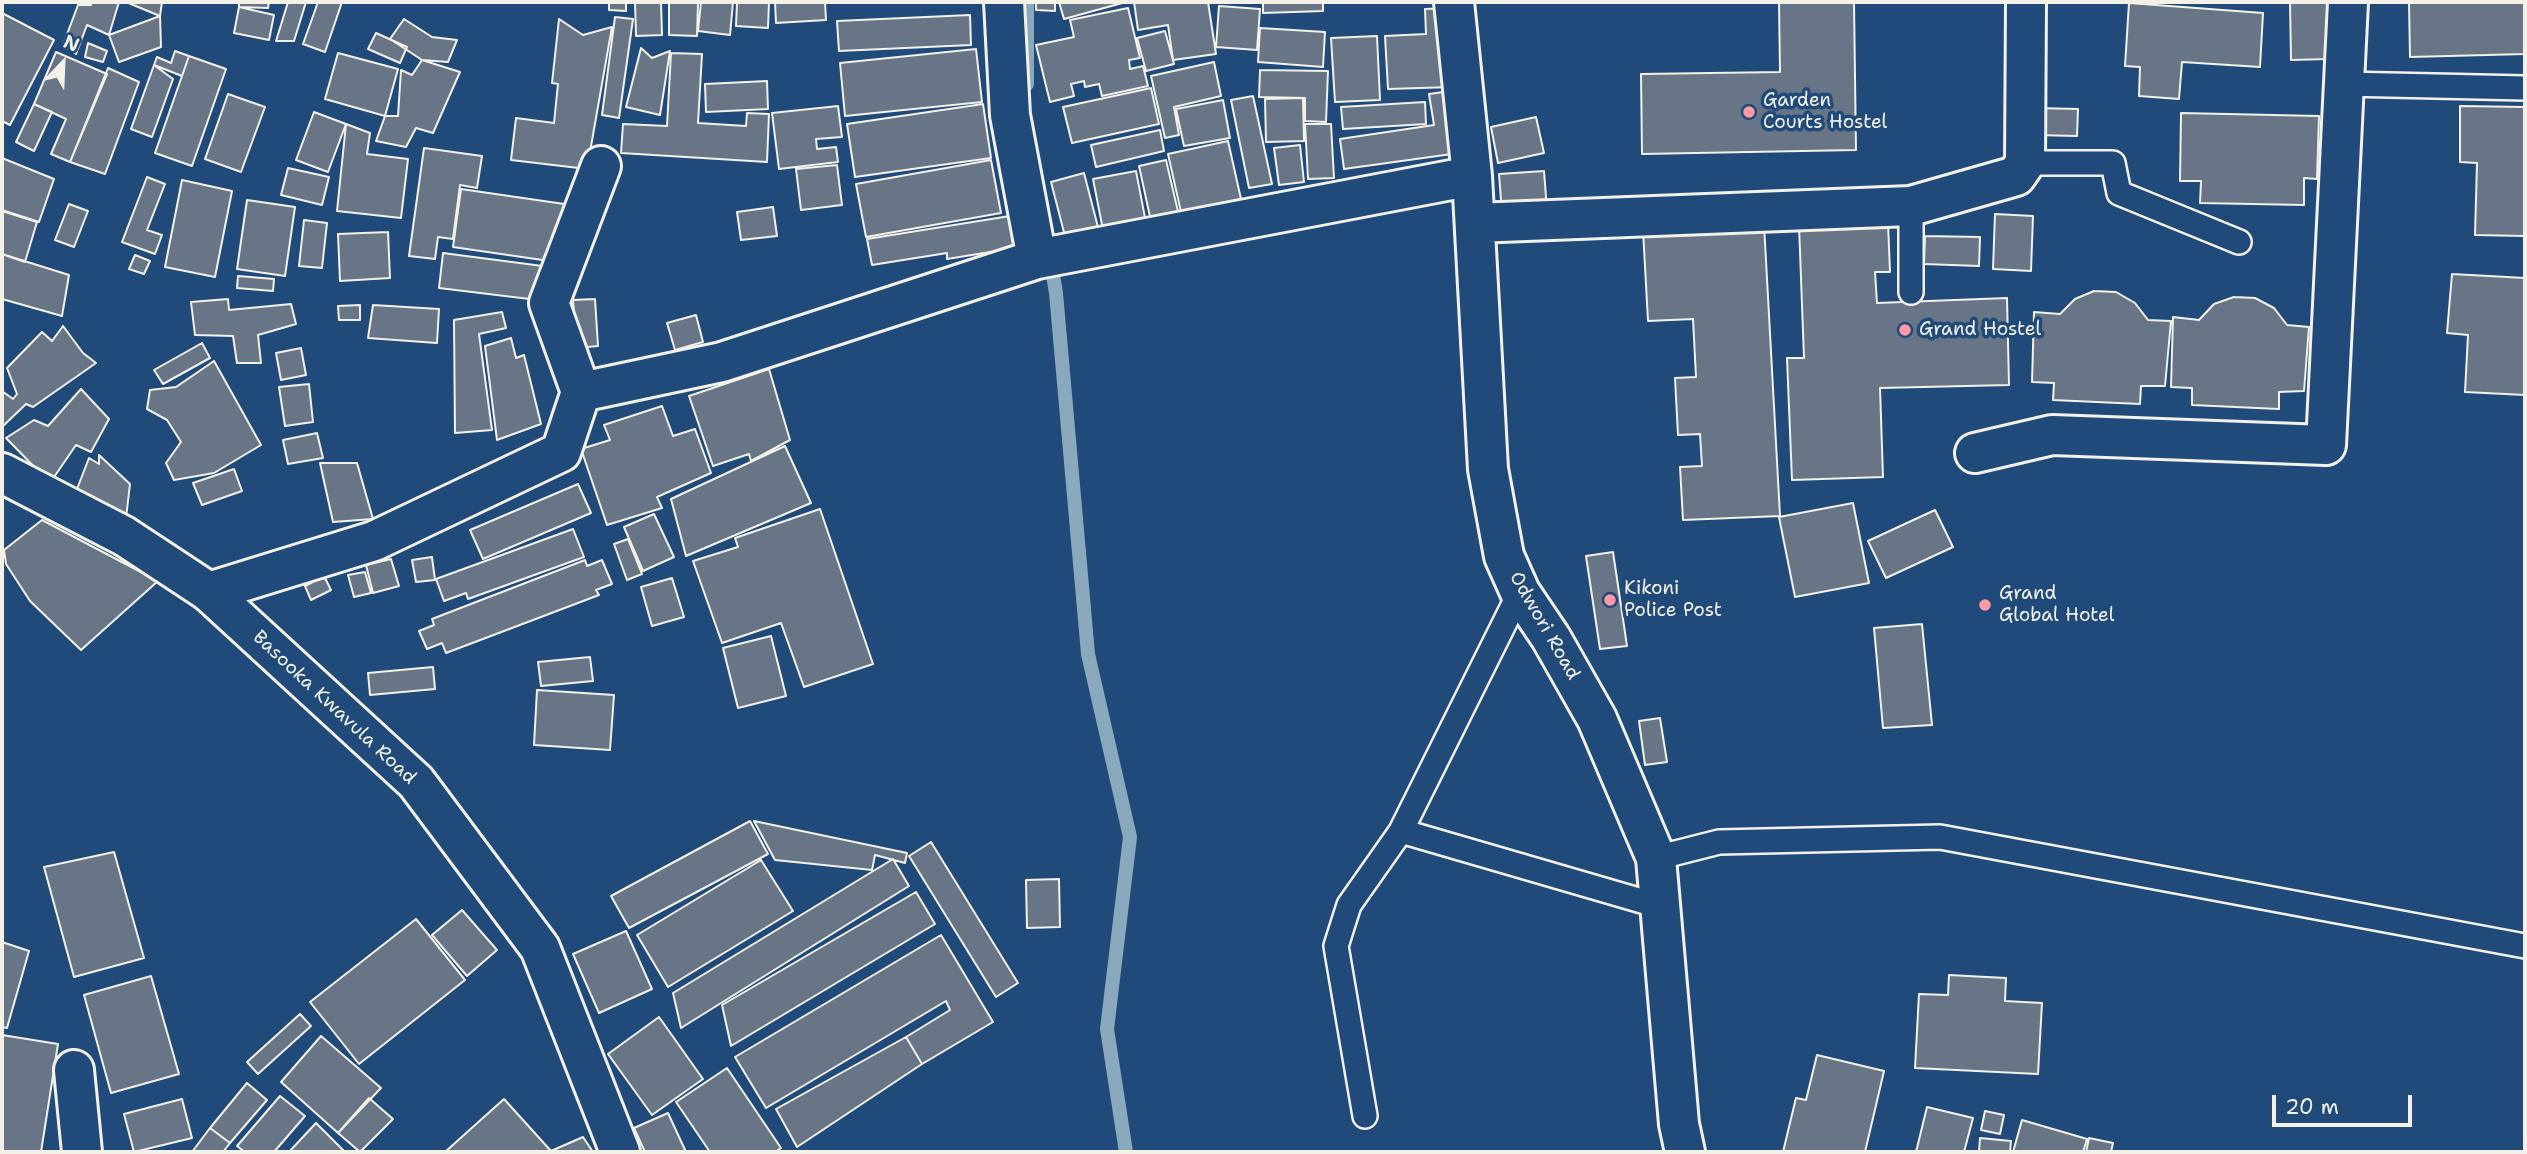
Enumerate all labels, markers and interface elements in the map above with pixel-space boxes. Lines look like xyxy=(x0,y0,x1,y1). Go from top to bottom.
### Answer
north arrow xyxy=(28,28,98,98)
text: N xyxy=(60,29,83,58)
place label: Garden Courts Hostel xyxy=(1763,90,1887,134)
marker: Garden Courts Hostel xyxy=(1741,104,1757,120)
place label: Grand Hostel xyxy=(1919,319,2041,341)
marker: Grand Hostel xyxy=(1897,322,1913,338)
street label: Odwori Road xyxy=(1504,568,1584,684)
place label: Kikoni Police Post xyxy=(1624,578,1722,622)
place label: Grand Global Hotel xyxy=(1999,583,2114,627)
marker: Kikoni Police Post xyxy=(1602,592,1618,608)
marker: Grand Global Hotel xyxy=(1977,597,1993,613)
street label: Basooka Kwavula Road xyxy=(248,626,420,790)
scale bar xyxy=(2275,1080,2415,1124)
text: 20 m xyxy=(2285,1093,2339,1121)

